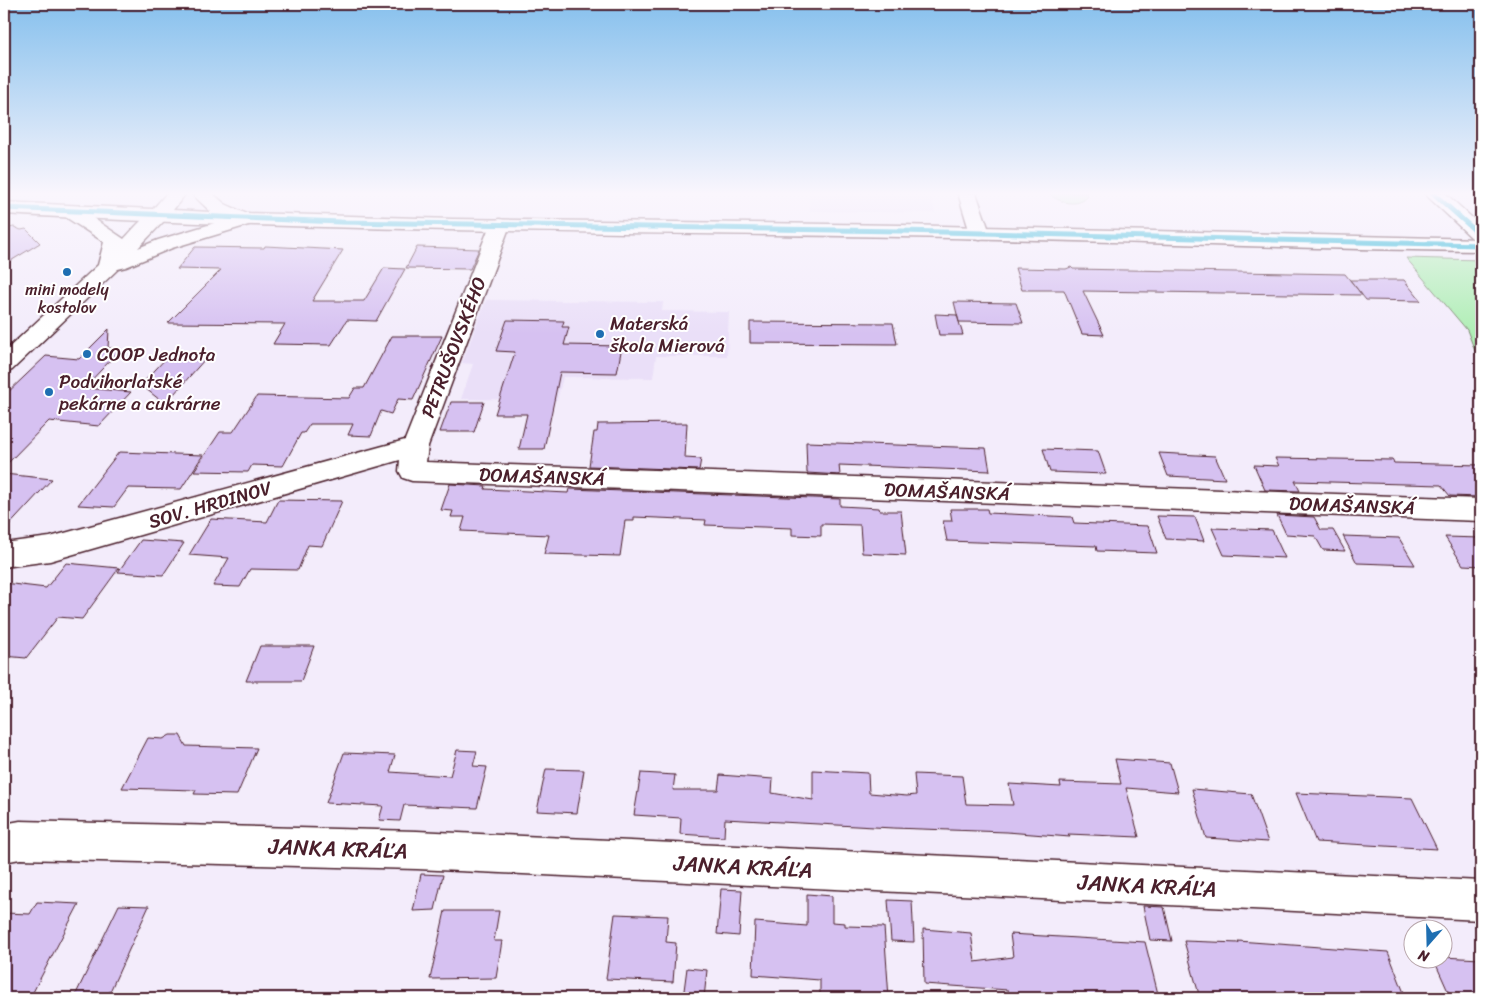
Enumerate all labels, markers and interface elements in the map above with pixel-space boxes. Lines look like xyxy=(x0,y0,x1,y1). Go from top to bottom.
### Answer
marker: mini modely kostolov xyxy=(61,266,73,278)
street label: PETRUŠOVSKÉHO xyxy=(411,272,496,423)
place label: mini modely kostolov xyxy=(25,275,110,322)
place label: Materská škola Mierová xyxy=(609,307,725,362)
marker: Materská škola Mierová xyxy=(594,328,606,340)
place label: COOP Jednota xyxy=(97,338,216,371)
marker: COOP Jednota xyxy=(81,348,93,360)
place label: Podvihorlatské pekárne a cukrárne xyxy=(58,365,221,420)
marker: Podvihorlatské pekárne a cukrárne xyxy=(43,386,55,398)
street label: DOMAŠANSKÁ xyxy=(479,458,608,495)
street label: SOV. HRDINOV xyxy=(145,471,276,538)
street label: DOMAŠANSKÁ xyxy=(884,473,1013,510)
street label: DOMAŠANSKÁ xyxy=(1289,487,1418,524)
street label: JANKA KRÁĽA xyxy=(267,827,408,870)
street label: JANKA KRÁĽA xyxy=(671,843,813,890)
street label: JANKA KRÁĽA xyxy=(1075,862,1217,909)
north arrow xyxy=(1402,920,1452,970)
text: N xyxy=(1415,942,1433,969)

